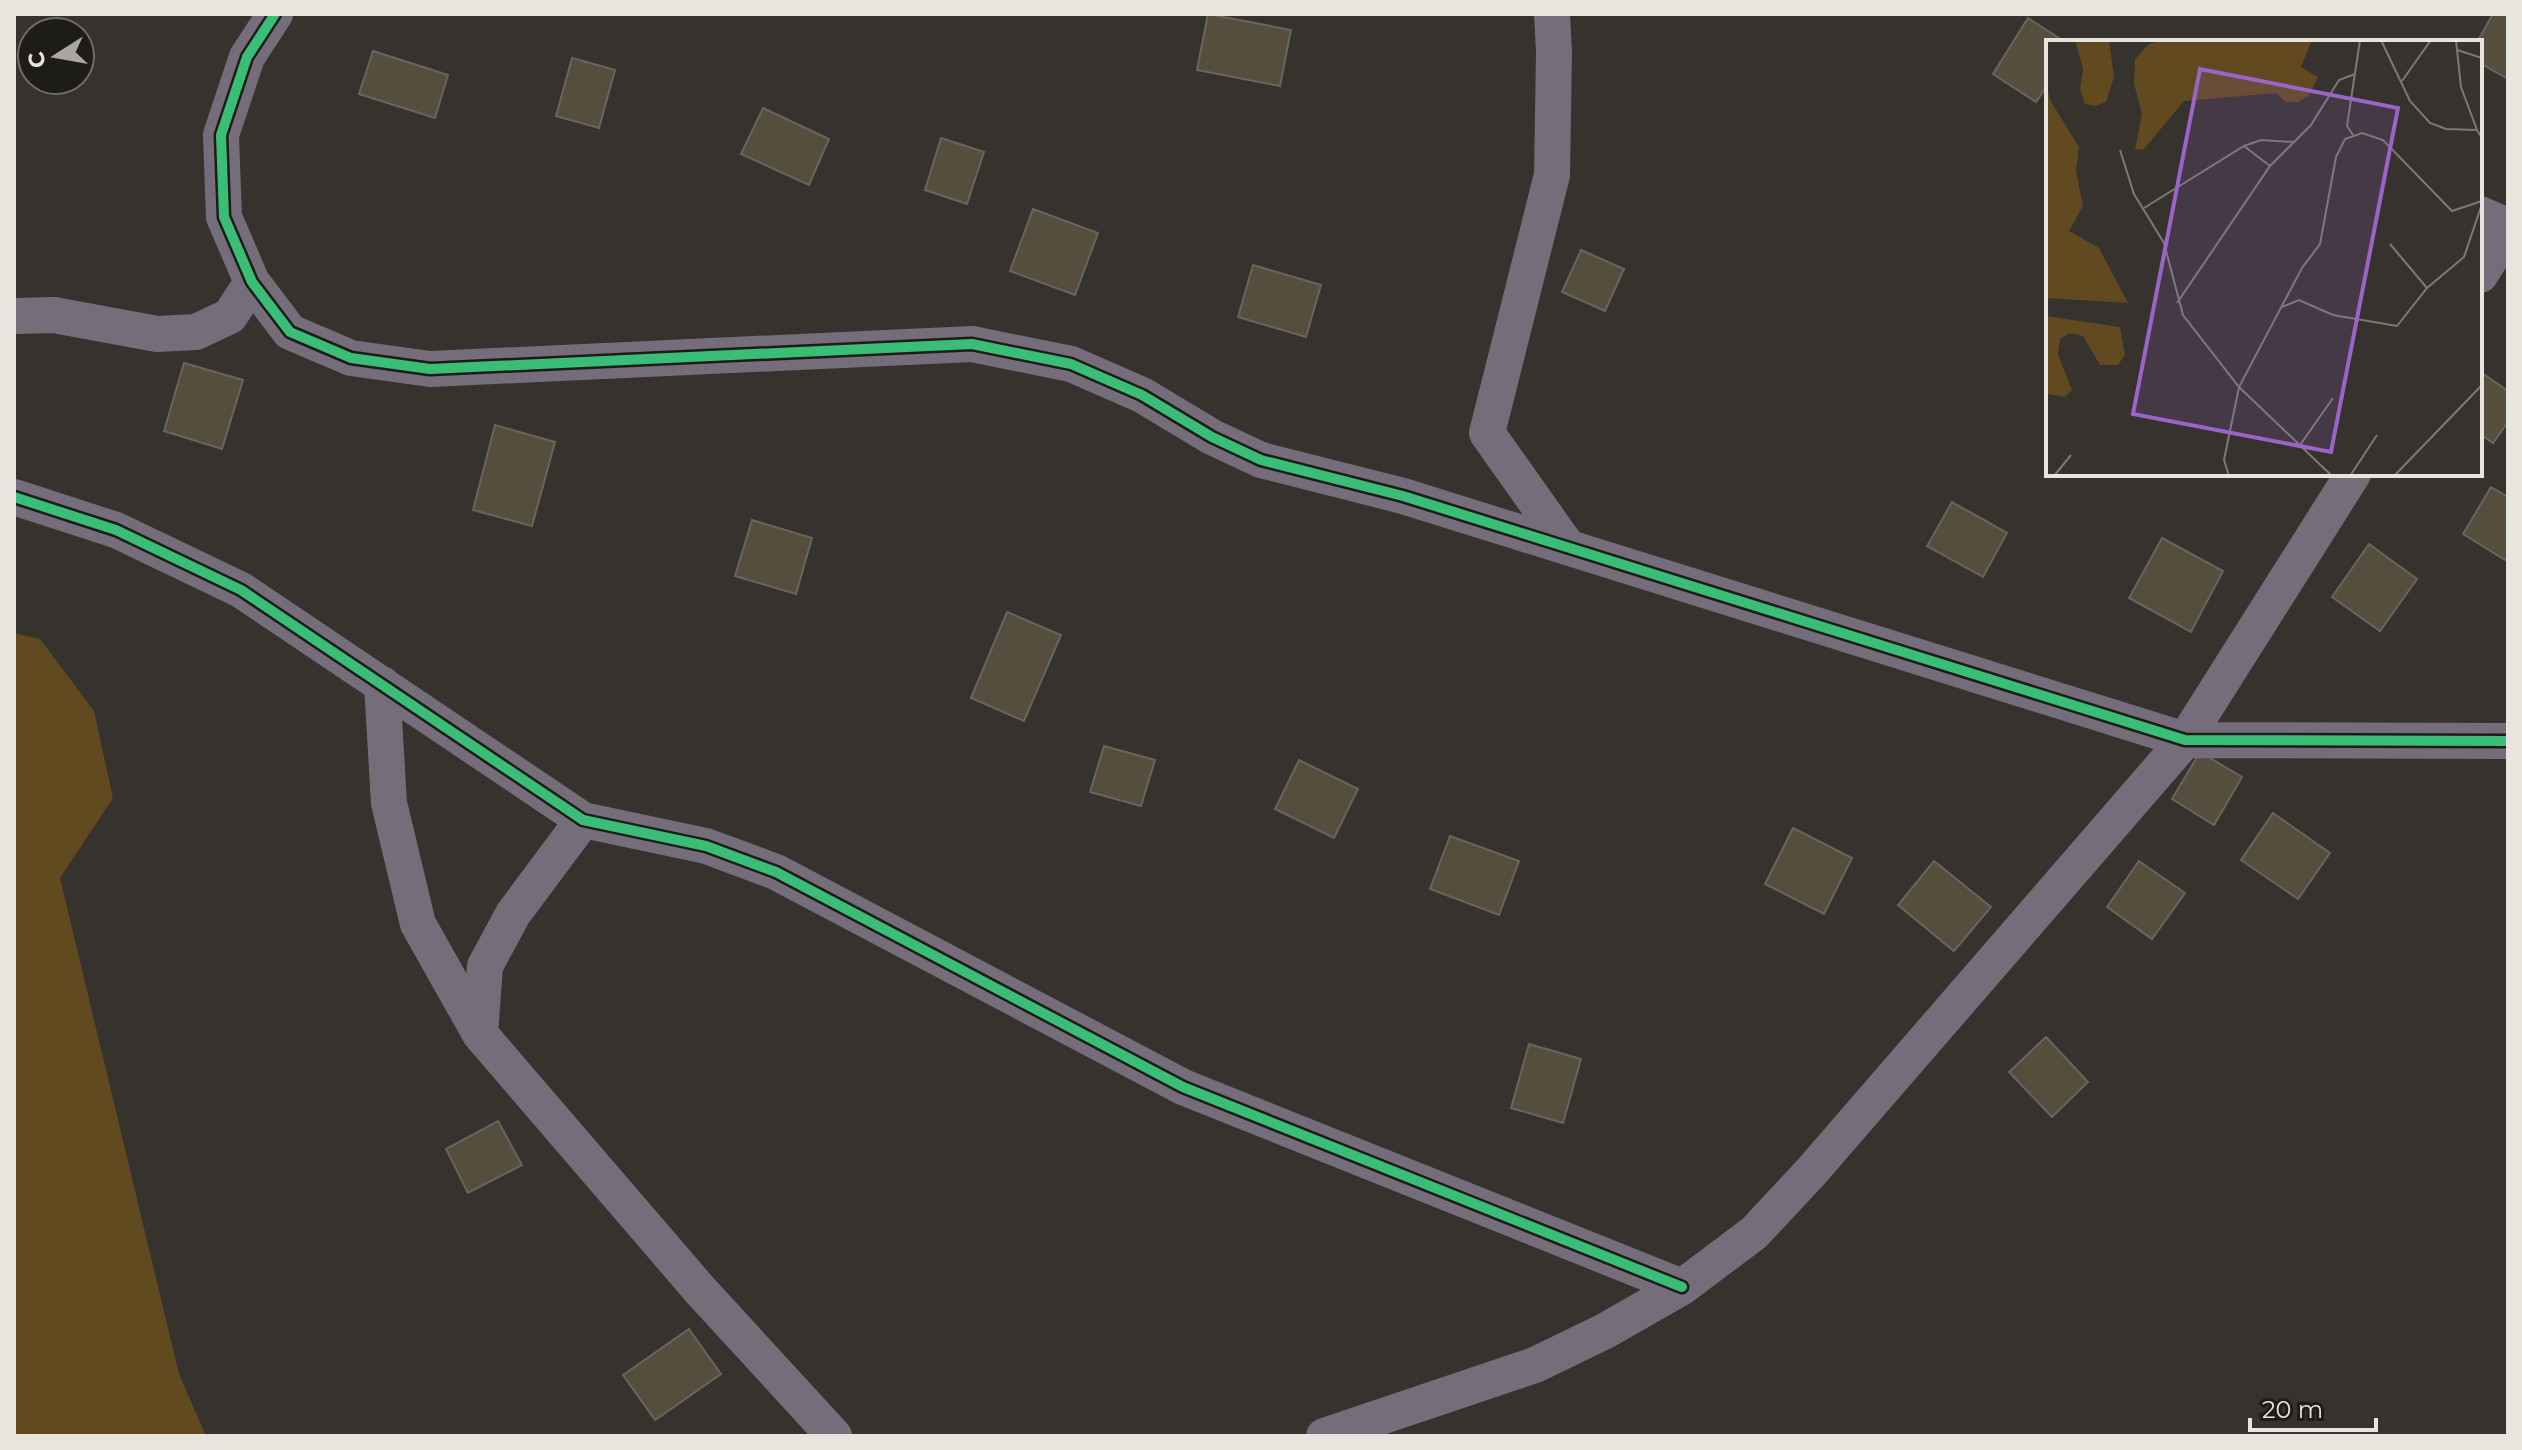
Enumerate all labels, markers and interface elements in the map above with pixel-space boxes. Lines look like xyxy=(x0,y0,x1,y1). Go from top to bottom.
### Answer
north arrow xyxy=(16,16,96,96)
inset map xyxy=(2046,40,2482,476)
text: С xyxy=(22,49,52,70)
scale bar xyxy=(2250,1382,2376,1432)
text: 20 m xyxy=(2262,1395,2323,1424)

